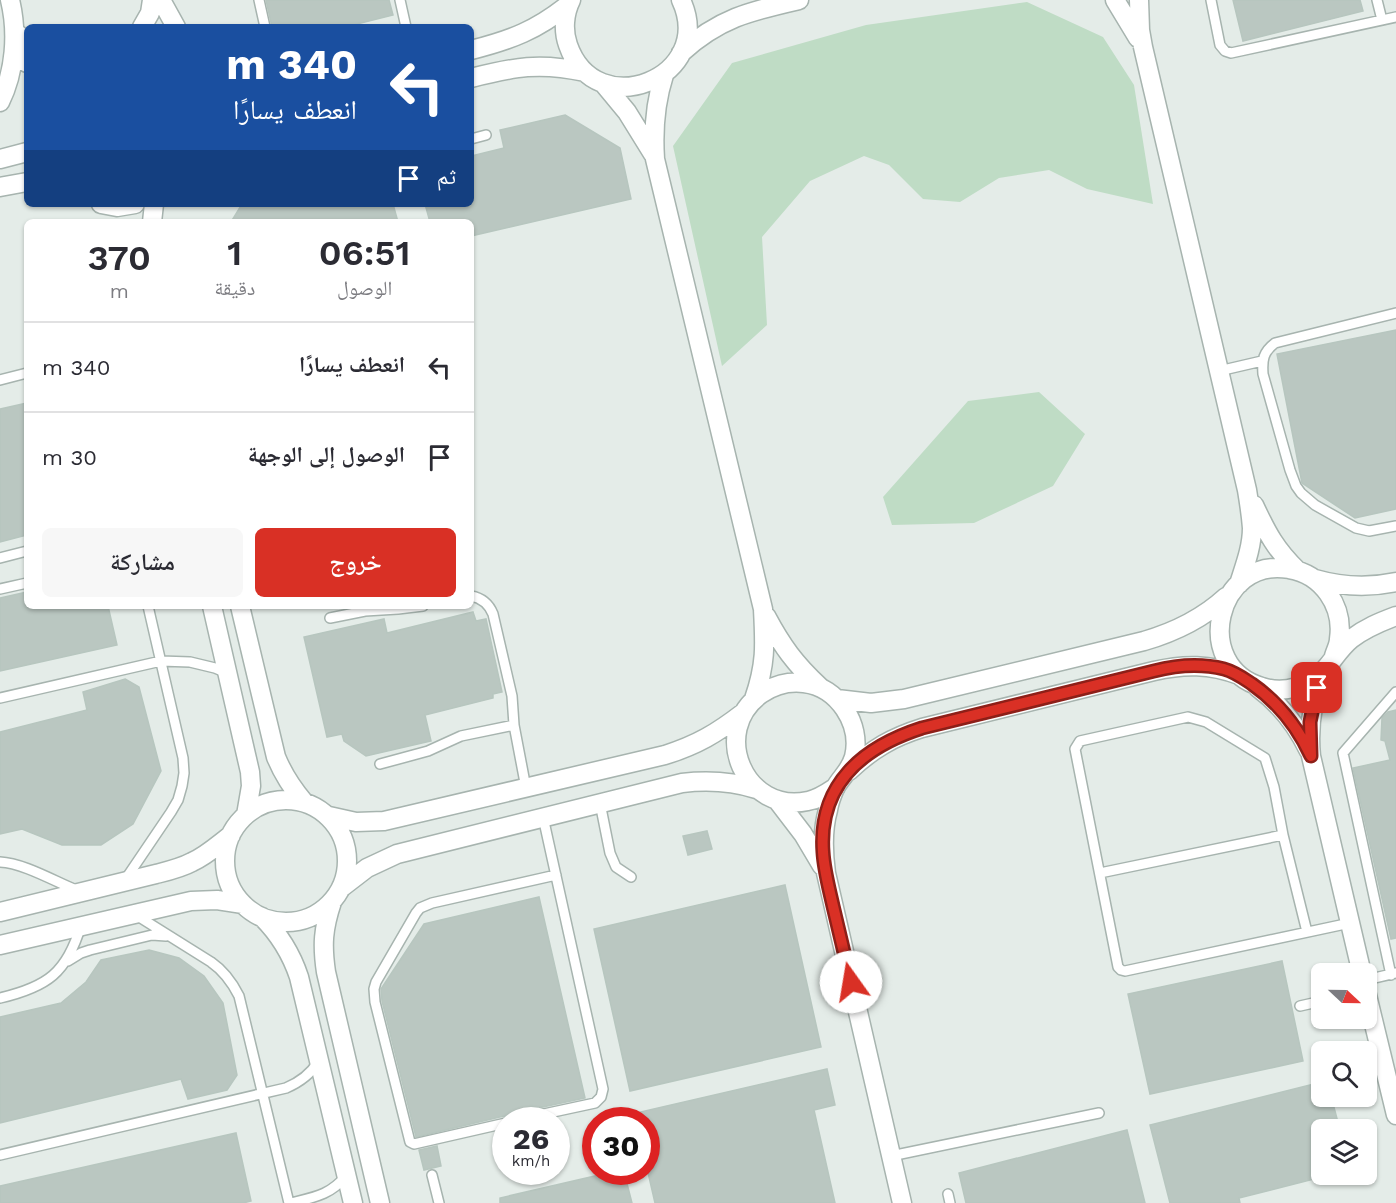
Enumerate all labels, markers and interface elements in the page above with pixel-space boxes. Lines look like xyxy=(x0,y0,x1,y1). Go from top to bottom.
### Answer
text: 340 m xyxy=(226,40,357,89)
icon: left xyxy=(378,48,456,126)
text: انعطف يسارًا xyxy=(233,94,357,126)
icon: arrive xyxy=(392,162,425,195)
text: ثم xyxy=(437,164,456,189)
text: 1 xyxy=(227,232,242,274)
text: 06:51 xyxy=(319,232,410,274)
text: 370 xyxy=(88,237,151,279)
text: دقيقة xyxy=(215,276,255,300)
text: الوصول xyxy=(337,276,392,300)
text: m xyxy=(110,279,129,303)
icon: left xyxy=(423,351,456,384)
text: انعطف يسارًا xyxy=(299,352,405,377)
text: 340 m xyxy=(42,355,110,380)
icon: arrive xyxy=(423,441,456,474)
text: الوصول إلى الوجهة xyxy=(248,442,405,467)
text: 30 m xyxy=(42,445,97,470)
button: مشاركة xyxy=(42,528,243,597)
button: خروج xyxy=(255,528,456,597)
pin xyxy=(1291,662,1342,713)
icon: arrive xyxy=(1300,671,1333,704)
position arrow xyxy=(819,950,883,1014)
north arrow xyxy=(1311,963,1377,1029)
map controls xyxy=(1311,963,1377,1185)
button: search xyxy=(1311,1041,1377,1107)
speed limit sign: 30 xyxy=(582,1107,660,1185)
button: layers xyxy=(1311,1119,1377,1185)
text: 26 xyxy=(513,1121,549,1156)
text: km/h xyxy=(512,1152,550,1170)

